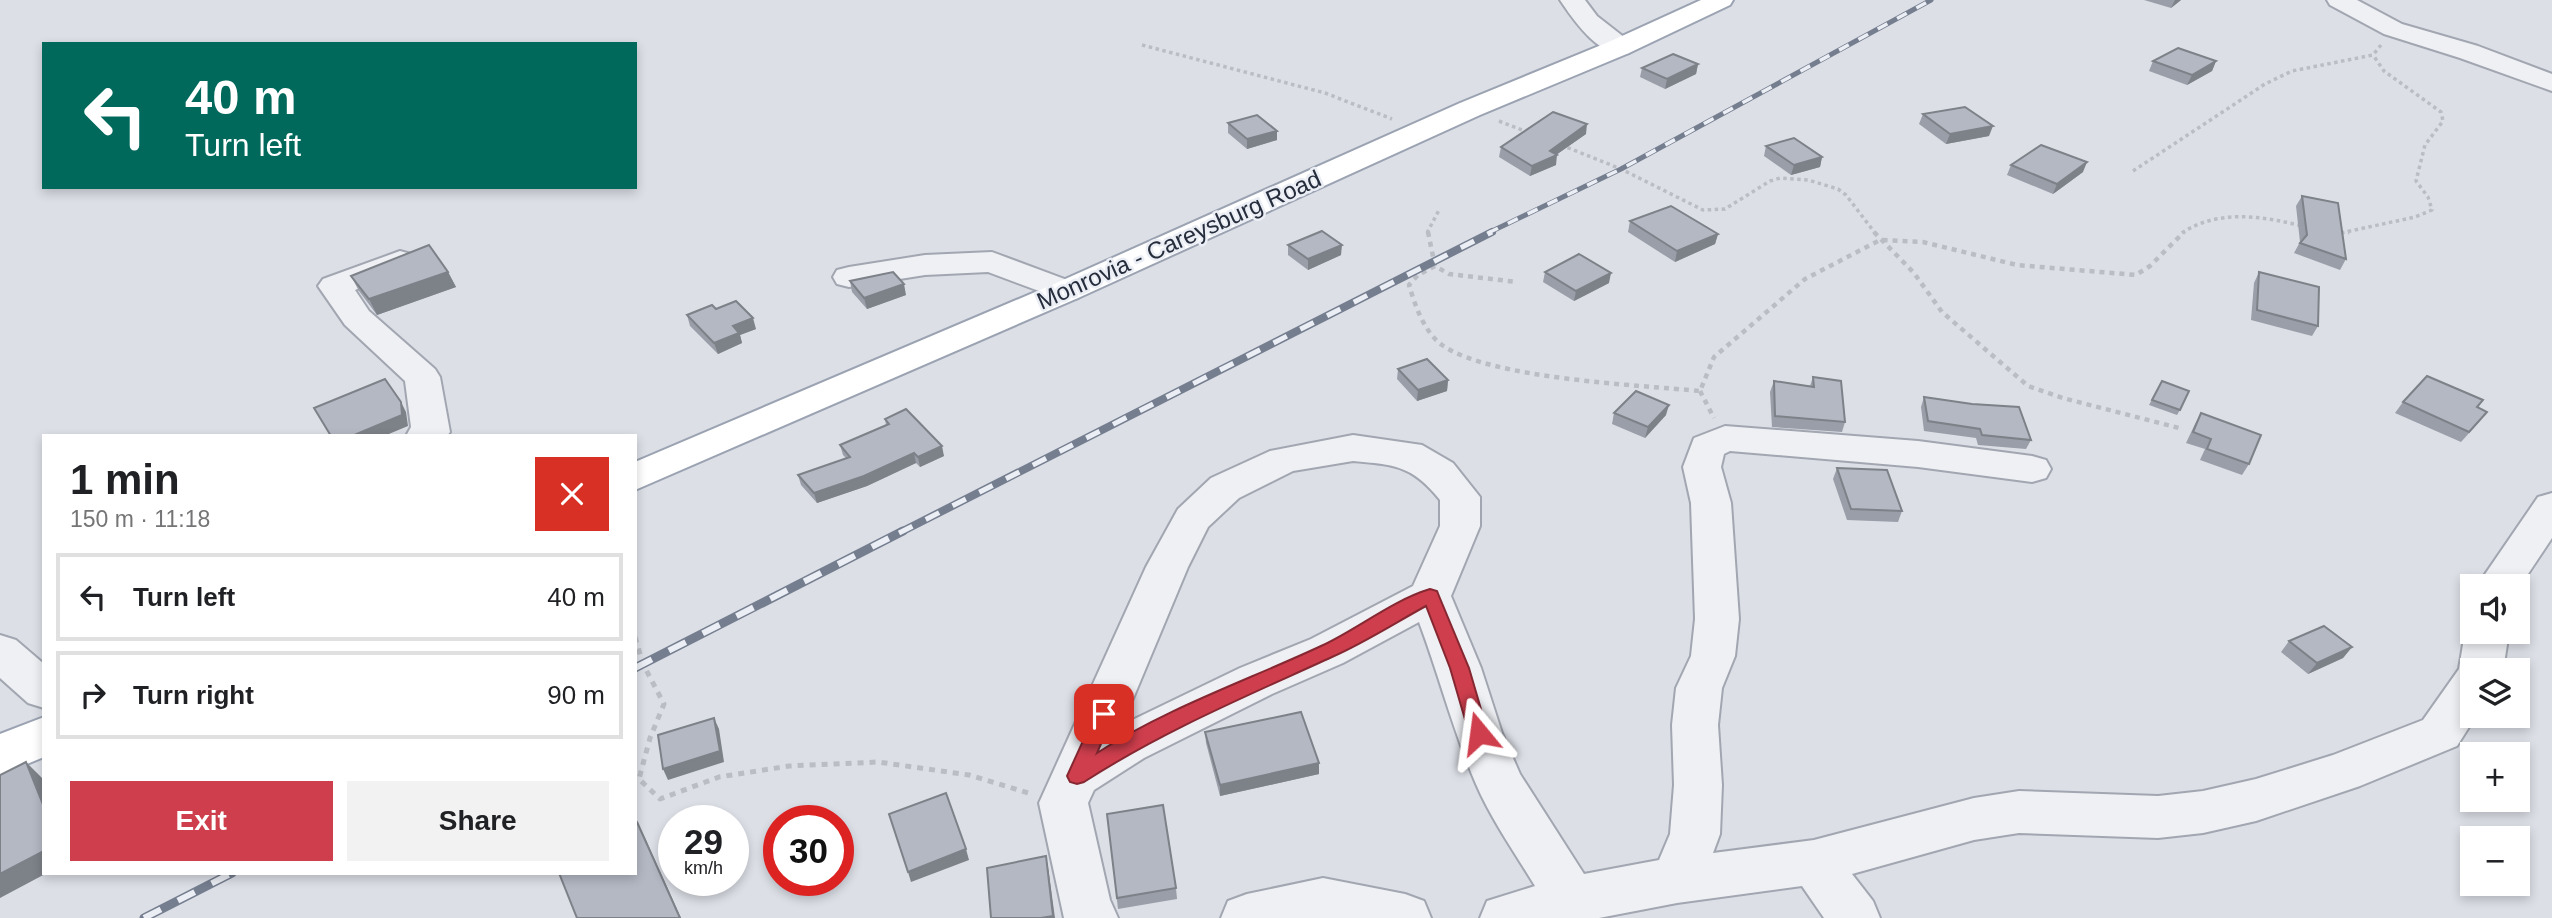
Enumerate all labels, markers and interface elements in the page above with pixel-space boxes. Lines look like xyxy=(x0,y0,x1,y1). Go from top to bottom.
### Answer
icon: left xyxy=(70,70,161,161)
text: 40 m xyxy=(185,70,297,124)
text: Turn left xyxy=(185,127,301,163)
street label: Monrovia - Careysburg Road xyxy=(1033,165,1325,315)
text: 1 min xyxy=(70,456,180,503)
button: close xyxy=(535,457,609,531)
text: 150 m · 11:18 xyxy=(70,506,210,532)
map controls xyxy=(2460,574,2530,896)
button: sound xyxy=(2460,574,2530,644)
icon: left xyxy=(74,578,112,616)
text: Turn left xyxy=(133,582,235,612)
text: 40 m xyxy=(547,582,605,612)
button: layers xyxy=(2460,658,2530,728)
icon: right xyxy=(74,676,112,714)
text: Turn right xyxy=(133,680,254,710)
text: 90 m xyxy=(547,680,605,710)
pin xyxy=(1074,684,1134,744)
icon: arrive xyxy=(1085,695,1123,733)
position arrow xyxy=(1442,696,1516,770)
button: + xyxy=(2460,742,2530,812)
button: Exit xyxy=(70,781,333,861)
button: Share xyxy=(347,781,609,861)
speed limit sign: 30 xyxy=(763,805,854,896)
text: 29 xyxy=(684,822,723,861)
button: − xyxy=(2460,826,2530,896)
text: km/h xyxy=(684,858,723,878)

